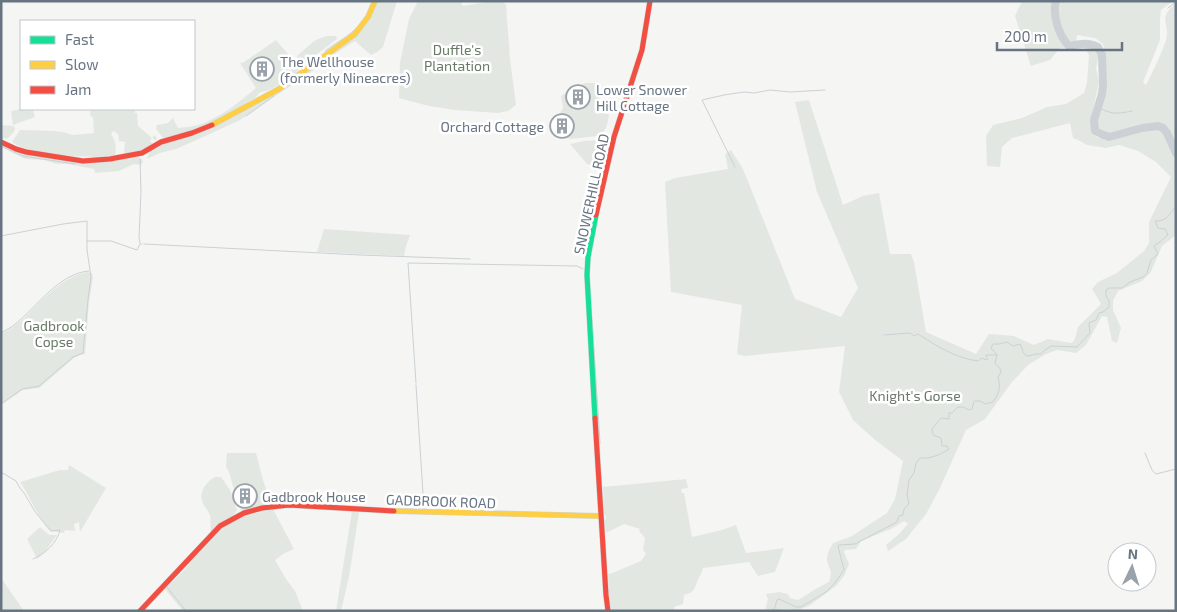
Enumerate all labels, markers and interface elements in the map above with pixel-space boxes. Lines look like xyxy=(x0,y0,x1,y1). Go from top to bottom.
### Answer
legend xyxy=(20,20,195,110)
scale bar xyxy=(997,20,1122,52)
text: 200 m xyxy=(1004,27,1047,45)
text: Fast xyxy=(65,30,95,48)
park label: Duffle's Plantation xyxy=(424,41,490,74)
place label: The Wellhouse (formerly Nineacres) xyxy=(280,53,411,86)
text: Slow xyxy=(65,55,99,73)
building icon: The Wellhouse (formerly Nineacres) xyxy=(249,56,275,82)
text: Jam xyxy=(65,80,91,98)
place label: Lower Snower Hill Cottage xyxy=(596,81,687,114)
building icon: Lower Snower Hill Cottage xyxy=(565,84,591,110)
building icon: Orchard Cottage xyxy=(549,113,575,139)
place label: Orchard Cottage xyxy=(440,118,544,135)
street label: SNOWERHILL ROAD xyxy=(570,132,612,256)
park label: Gadbrook Copse xyxy=(24,317,84,350)
park label: Knight's Gorse xyxy=(869,387,961,404)
building icon: Gadbrook House xyxy=(232,483,258,509)
place label: Gadbrook House xyxy=(262,488,366,505)
street label: GADBROOK ROAD xyxy=(386,491,496,511)
north arrow xyxy=(1107,542,1157,592)
text: N xyxy=(1127,545,1139,562)

